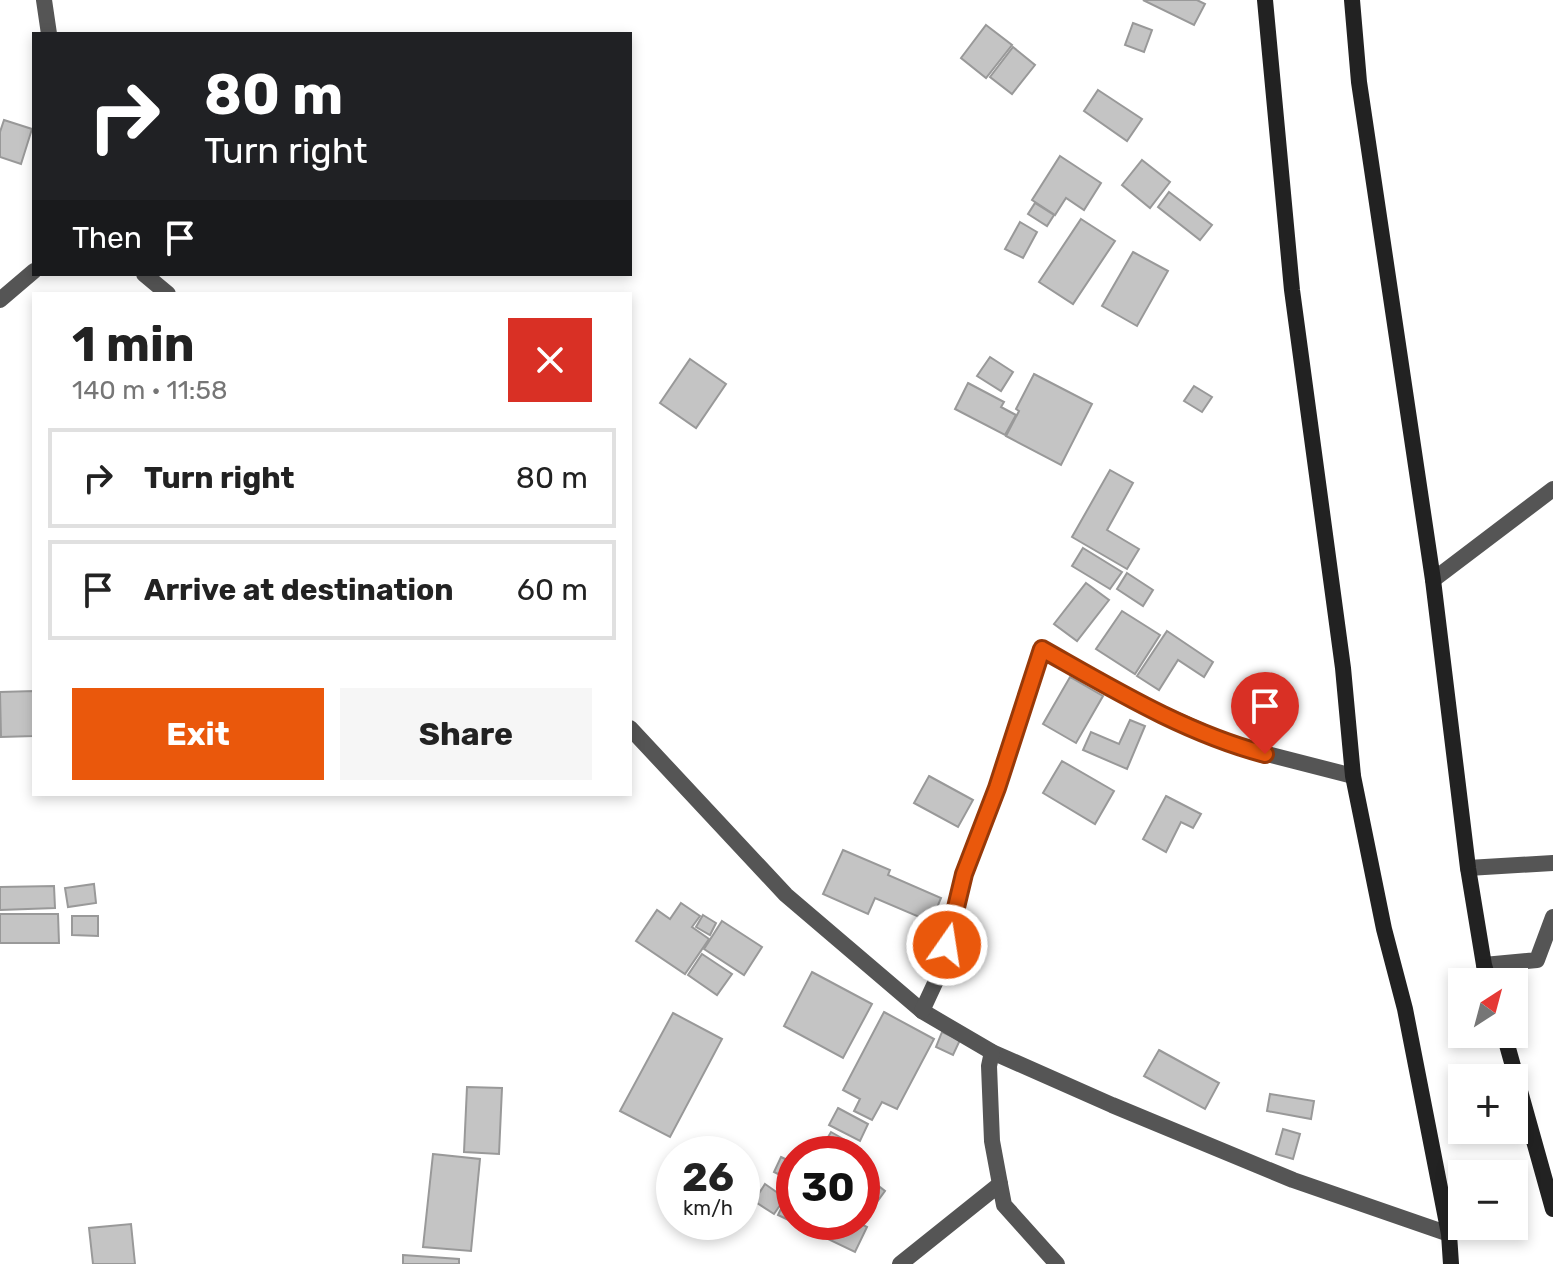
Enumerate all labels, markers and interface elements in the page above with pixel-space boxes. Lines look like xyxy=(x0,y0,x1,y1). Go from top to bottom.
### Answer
text: 80 m xyxy=(204,62,343,128)
icon: right xyxy=(72,64,176,168)
text: Turn right xyxy=(204,129,368,172)
icon: arrive xyxy=(158,216,202,260)
text: Then xyxy=(72,220,142,256)
text: 1 min xyxy=(72,316,195,373)
button: close xyxy=(508,318,592,402)
text: 140 m · 11:58 xyxy=(72,375,227,406)
icon: right xyxy=(76,456,120,500)
text: Turn right xyxy=(144,460,295,496)
text: 80 m xyxy=(516,460,588,496)
icon: arrive xyxy=(76,568,120,612)
text: Arrive at destination xyxy=(144,572,454,608)
text: 60 m xyxy=(517,572,588,608)
pin xyxy=(1231,672,1299,754)
icon: arrive xyxy=(1243,684,1287,728)
button: Exit xyxy=(72,688,324,780)
button: Share xyxy=(340,688,592,780)
position arrow xyxy=(905,903,989,987)
north arrow xyxy=(1448,968,1528,1048)
map controls xyxy=(1448,968,1528,1240)
button: + xyxy=(1448,1064,1528,1144)
speed limit sign: 30 xyxy=(776,1136,880,1240)
text: 26 xyxy=(682,1154,734,1201)
button: − xyxy=(1448,1160,1528,1240)
text: km/h xyxy=(683,1196,733,1220)

